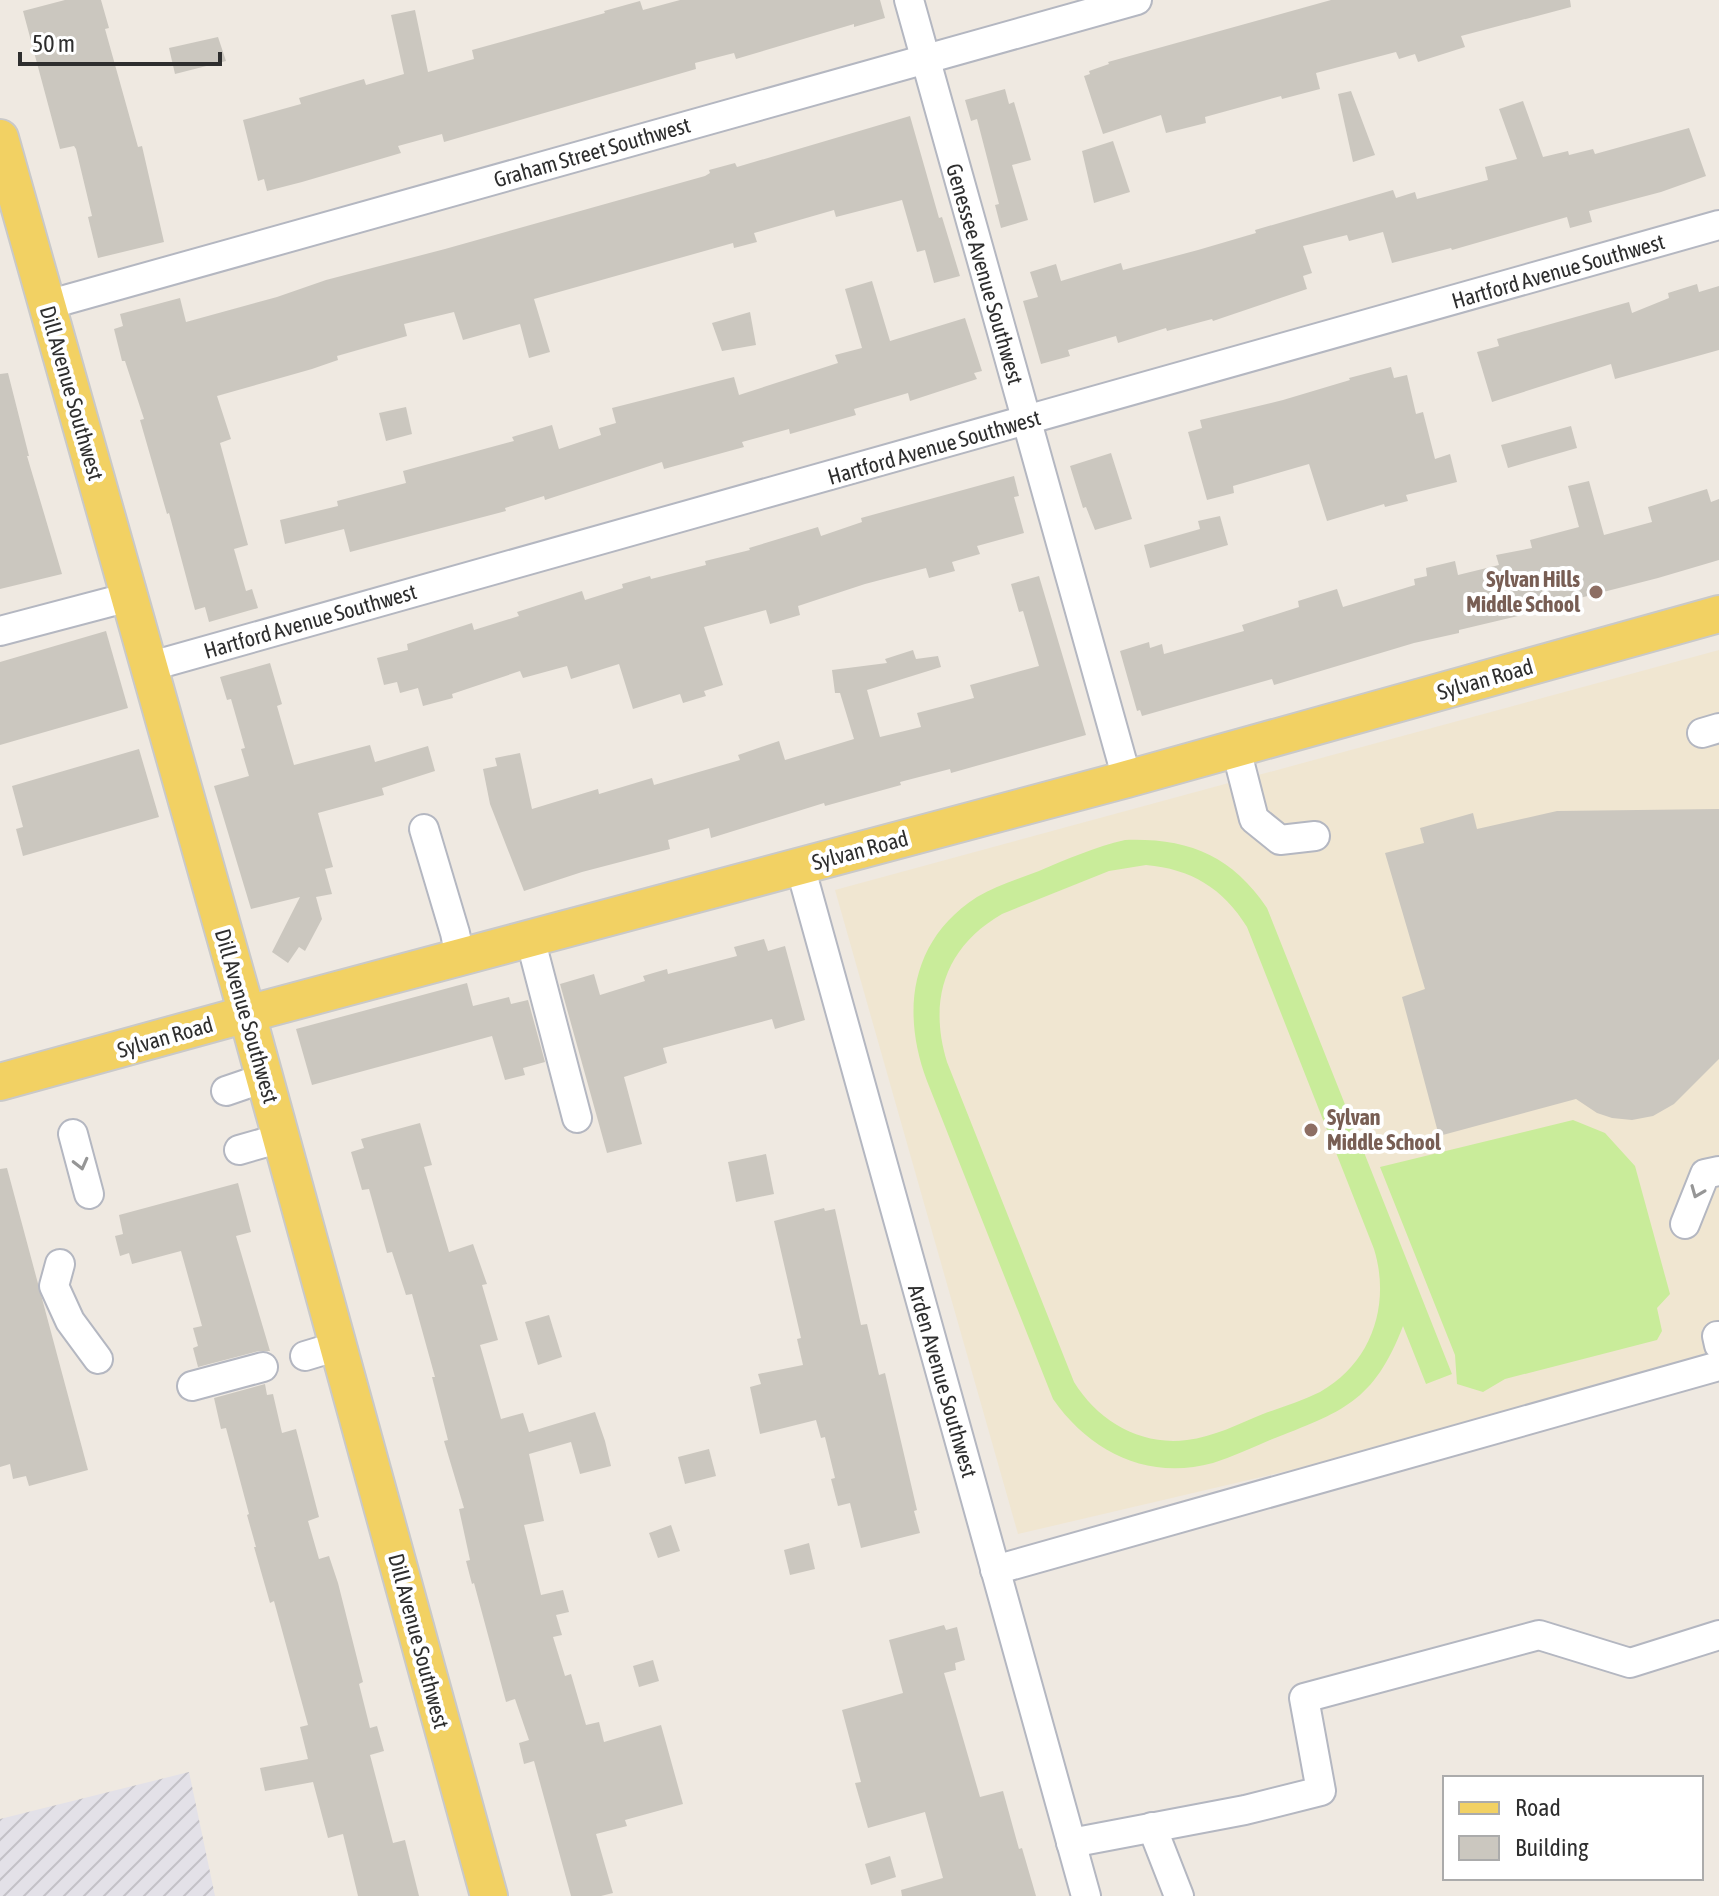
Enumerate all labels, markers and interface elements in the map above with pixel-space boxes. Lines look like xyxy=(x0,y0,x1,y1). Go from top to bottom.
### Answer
scale bar xyxy=(20,16,220,66)
text: 50 m xyxy=(32,30,75,57)
street label: Graham Street Southwest xyxy=(491,111,693,193)
street label: Genessee Avenue Southwest xyxy=(941,160,1029,388)
street label: Hartford Avenue Southwest xyxy=(1449,228,1667,314)
street label: Dill Avenue Southwest xyxy=(35,303,109,483)
street label: Hartford Avenue Southwest xyxy=(825,404,1043,490)
place label: Sylvan Hills Middle School xyxy=(1466,566,1581,617)
street label: Hartford Avenue Southwest xyxy=(201,578,419,664)
marker: Sylvan Hills Middle School xyxy=(1587,583,1605,601)
street label: Sylvan Road xyxy=(1434,653,1536,705)
street label: Sylvan Road xyxy=(809,825,911,875)
street label: Dill Avenue Southwest xyxy=(210,926,284,1106)
street label: Sylvan Road xyxy=(114,1011,216,1063)
place label: Sylvan Middle School xyxy=(1327,1104,1442,1155)
marker: Sylvan Middle School xyxy=(1302,1121,1320,1139)
one-way arrow xyxy=(71,1156,88,1170)
one-way arrow xyxy=(1691,1184,1707,1198)
street label: Arden Avenue Southwest xyxy=(903,1282,983,1480)
street label: Dill Avenue Southwest xyxy=(383,1551,455,1731)
legend xyxy=(1443,1776,1703,1880)
text: Road xyxy=(1515,1794,1561,1821)
text: Building xyxy=(1515,1834,1589,1861)

